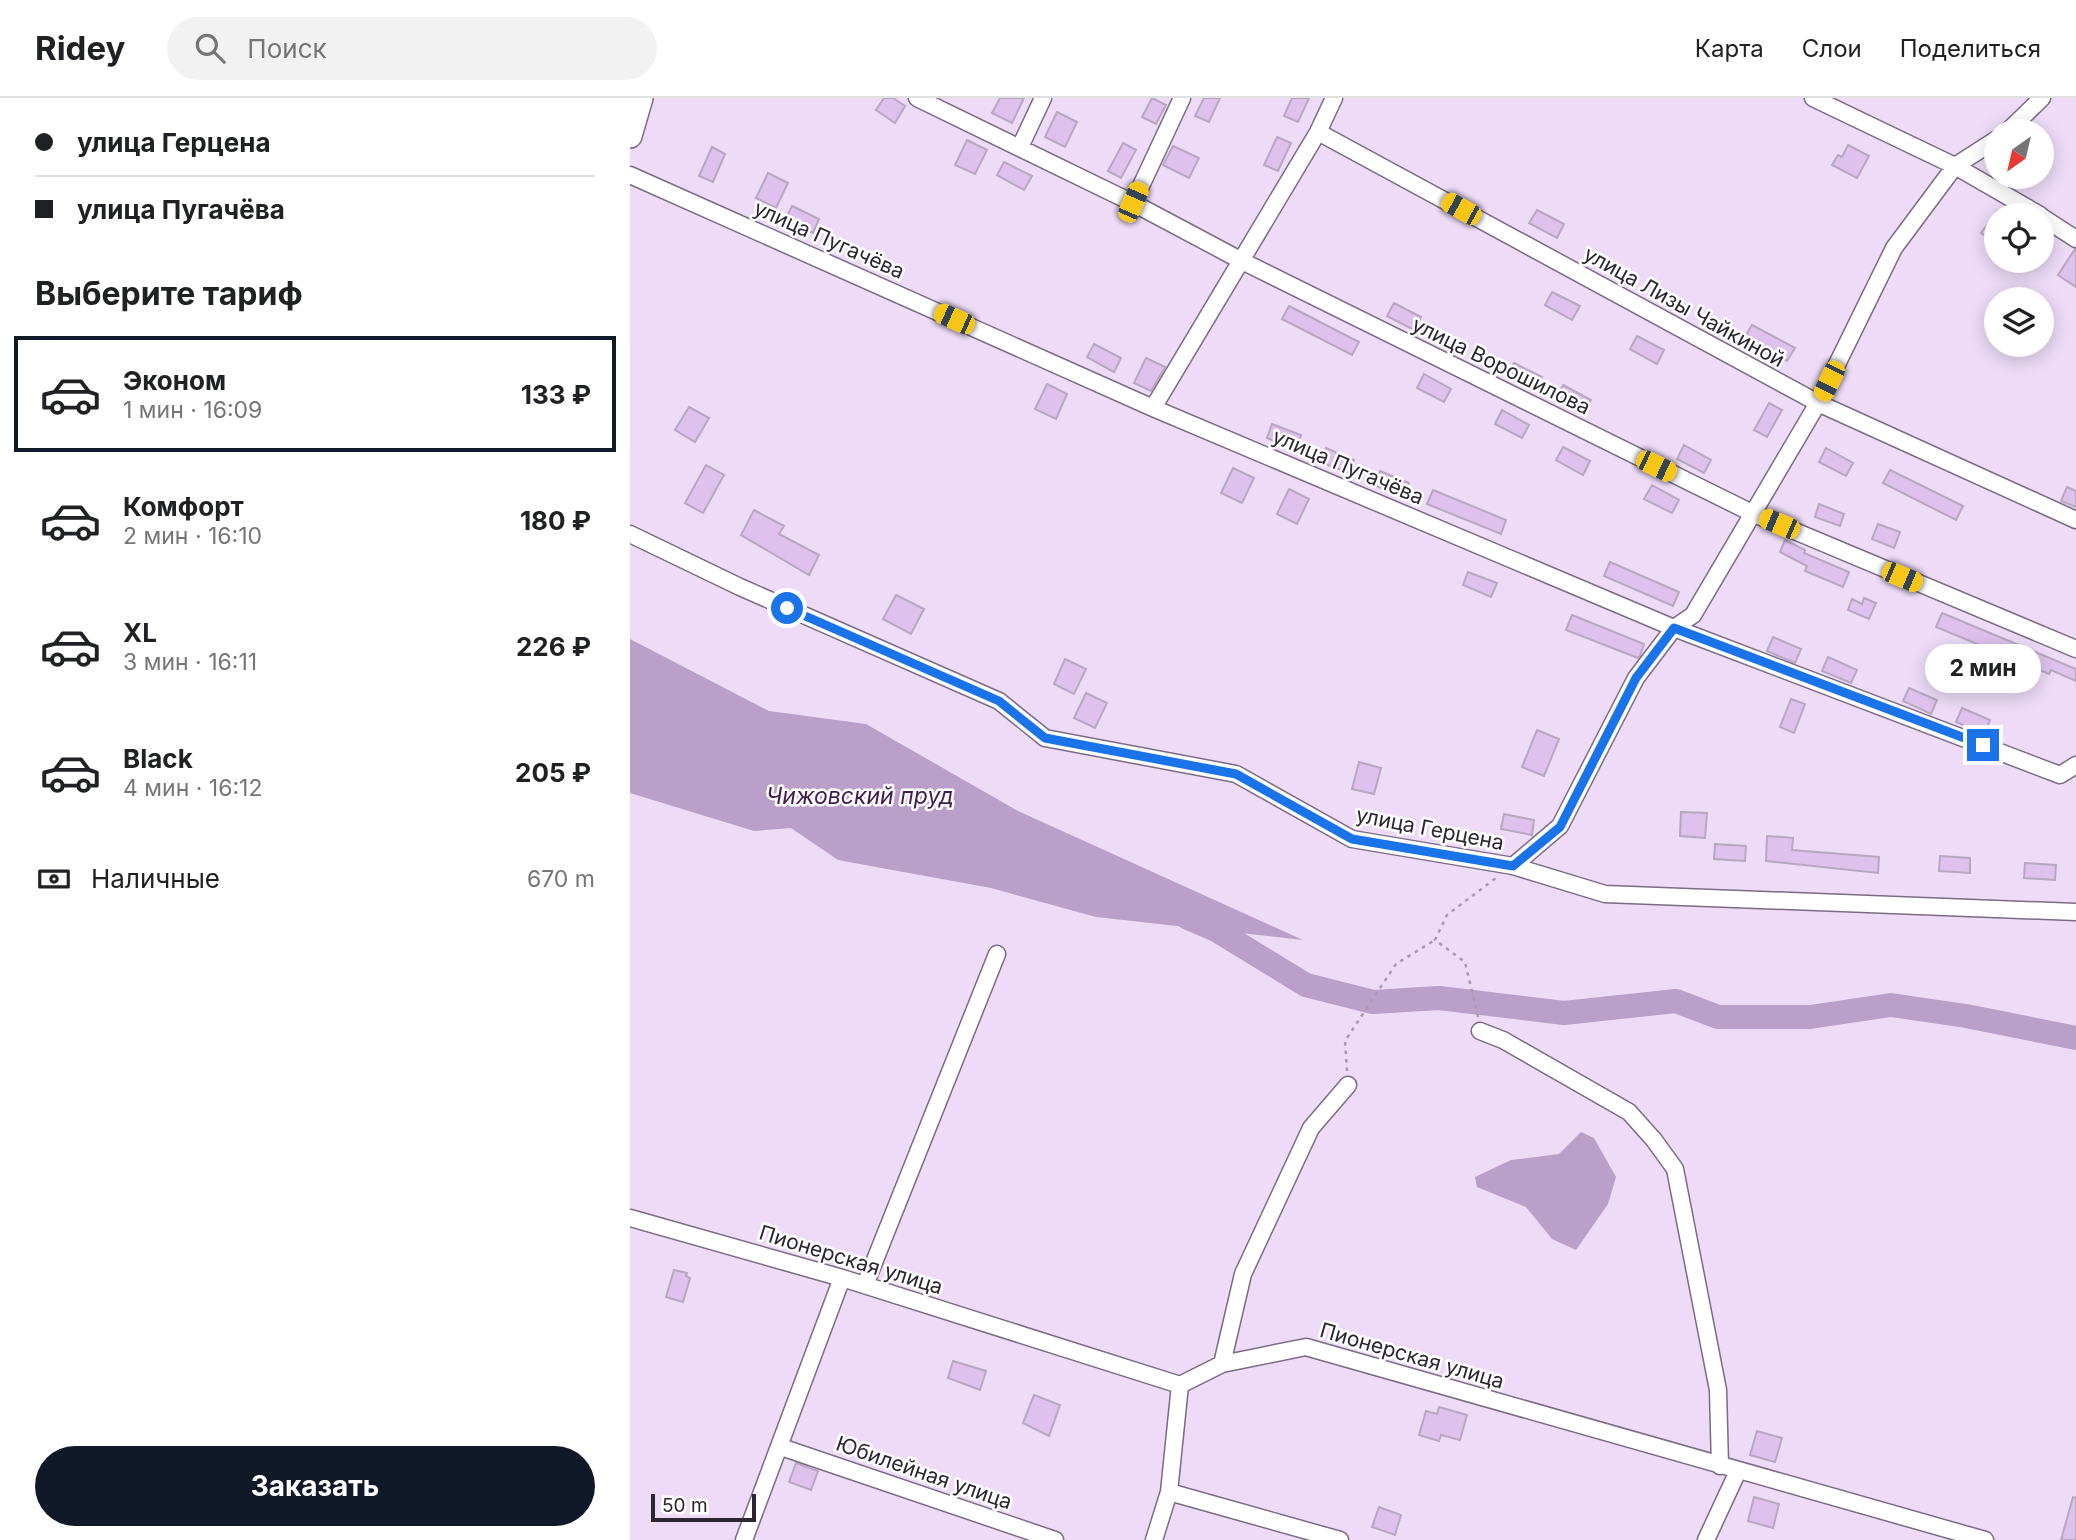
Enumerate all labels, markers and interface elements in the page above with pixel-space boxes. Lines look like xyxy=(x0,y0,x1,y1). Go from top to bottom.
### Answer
search box xyxy=(167,17,657,80)
text: Ridey xyxy=(35,28,125,68)
icon: search xyxy=(191,29,229,67)
text: Поиск xyxy=(247,33,327,64)
text: Карта xyxy=(1695,34,1764,63)
text: Слои xyxy=(1802,34,1862,63)
text: Поделиться xyxy=(1900,34,2041,63)
north arrow xyxy=(1984,119,2054,189)
map controls xyxy=(1984,119,2054,357)
text: улица Герцена xyxy=(77,127,271,158)
car xyxy=(1115,179,1152,225)
car xyxy=(1438,190,1485,228)
text: улица Пугачёва xyxy=(77,194,285,225)
street label: улица Пугачёва xyxy=(750,195,908,284)
button: locate xyxy=(1984,203,2054,273)
street label: улица Лизы Чайкиной xyxy=(1580,241,1789,372)
text: Выберите тариф xyxy=(35,274,303,313)
button: layers xyxy=(1984,287,2054,357)
car xyxy=(931,301,978,337)
street label: улица Ворошилова xyxy=(1408,311,1595,420)
car xyxy=(1811,358,1848,404)
icon: car xyxy=(39,363,102,426)
text: Эконом xyxy=(123,365,226,396)
text: 133 ₽ xyxy=(521,379,591,410)
text: 1 мин · 16:09 xyxy=(123,396,262,424)
street label: улица Пугачёва xyxy=(1269,423,1428,510)
car xyxy=(1633,447,1680,485)
icon: car xyxy=(39,489,102,552)
text: Комфорт xyxy=(123,491,244,522)
text: 180 ₽ xyxy=(520,505,591,536)
car xyxy=(1756,506,1803,542)
text: 2 мин · 16:10 xyxy=(123,522,262,550)
car xyxy=(1879,559,1926,595)
route start xyxy=(771,592,803,624)
icon: car xyxy=(39,615,102,678)
text: XL xyxy=(123,617,157,648)
text: 226 ₽ xyxy=(516,631,591,662)
callout: 2 мин xyxy=(1925,644,2041,692)
text: 3 мин · 16:11 xyxy=(123,648,257,676)
text: 2 мин xyxy=(1949,654,2017,682)
route end xyxy=(1967,729,1999,761)
icon: car xyxy=(39,741,102,804)
text: Black xyxy=(123,743,193,774)
text: 205 ₽ xyxy=(515,757,591,788)
text: 4 мин · 16:12 xyxy=(123,774,262,802)
water label: Чижовский пруд xyxy=(766,782,954,810)
street label: улица Герцена xyxy=(1354,802,1506,855)
icon: cash xyxy=(35,860,73,898)
text: Наличные xyxy=(91,863,220,894)
text: 670 m xyxy=(527,865,595,893)
street label: Пионерская улица xyxy=(756,1220,946,1299)
street label: Пионерская улица xyxy=(1317,1317,1507,1394)
street label: Юбилейная улица xyxy=(833,1431,1015,1514)
button: Заказать xyxy=(35,1446,595,1526)
scale bar xyxy=(651,1491,756,1523)
text: 50 m xyxy=(662,1494,708,1517)

